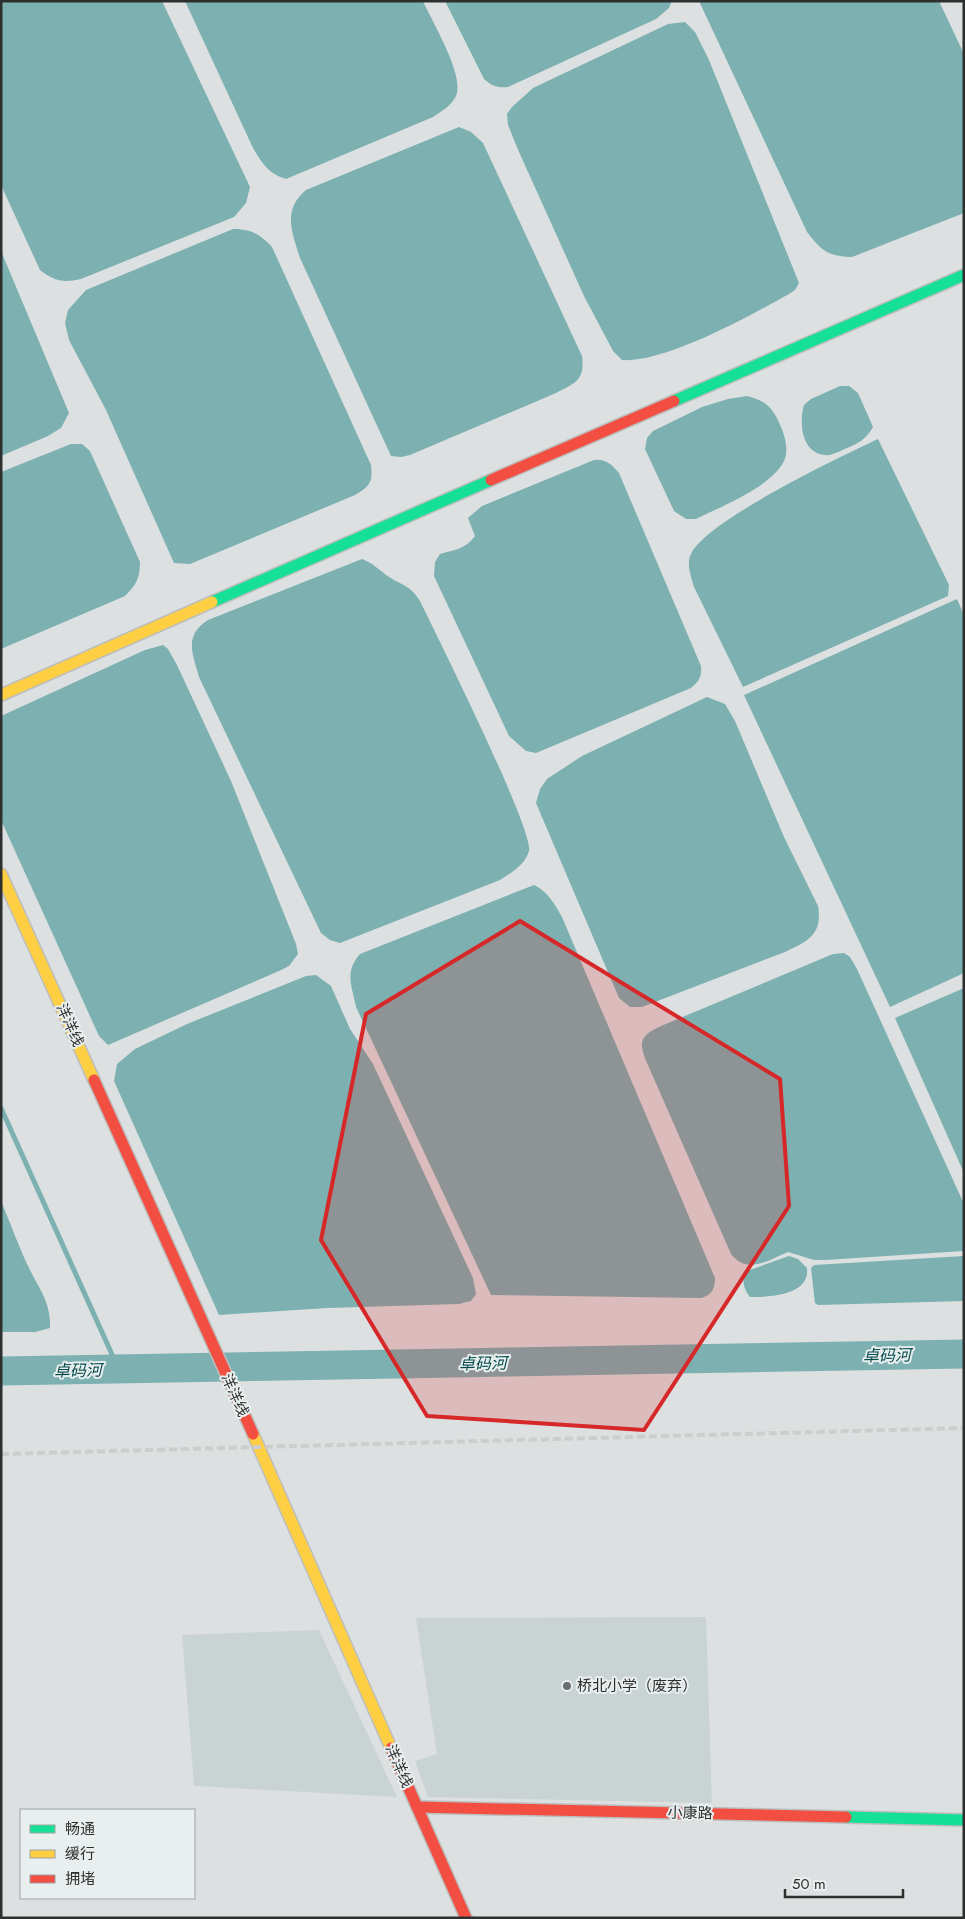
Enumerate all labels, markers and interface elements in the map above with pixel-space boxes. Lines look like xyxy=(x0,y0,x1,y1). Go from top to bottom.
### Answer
street label: 洋洋线 xyxy=(51,1000,89,1050)
water label: 卓码河 xyxy=(863,1344,914,1367)
water label: 卓码河 xyxy=(459,1352,510,1375)
water label: 卓码河 xyxy=(54,1359,105,1382)
street label: 洋洋线 xyxy=(216,1370,254,1420)
place label: 桥北小学（废弃） xyxy=(577,1675,697,1697)
marker: 桥北小学（废弃） xyxy=(561,1680,573,1692)
street label: 洋洋线 xyxy=(380,1741,418,1791)
street label: 小康路 xyxy=(667,1802,713,1824)
legend xyxy=(20,1809,195,1899)
text: 畅通 xyxy=(65,1818,95,1840)
text: 缓行 xyxy=(65,1843,95,1865)
scale bar xyxy=(785,1866,902,1898)
text: 拥堵 xyxy=(65,1868,95,1890)
text: 50 m xyxy=(792,1873,826,1895)

